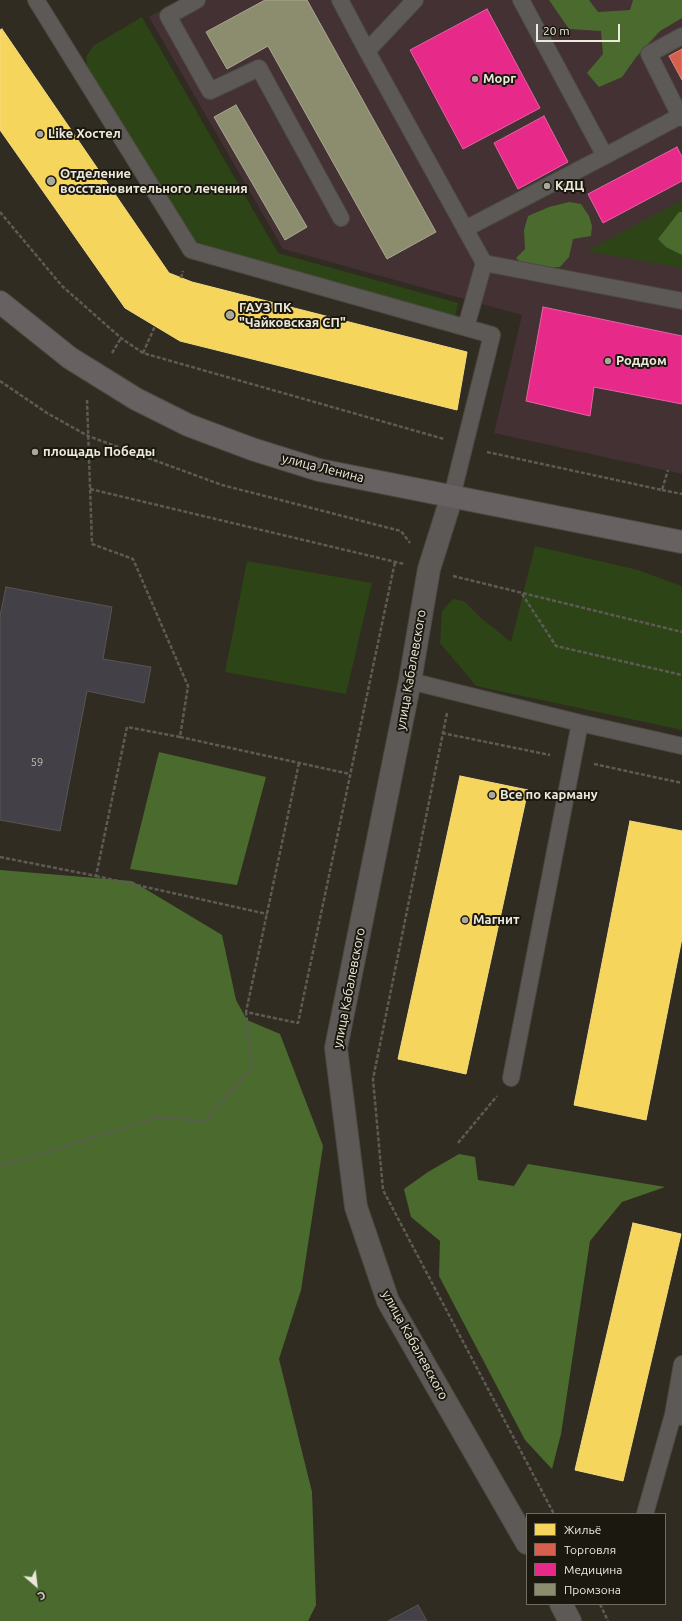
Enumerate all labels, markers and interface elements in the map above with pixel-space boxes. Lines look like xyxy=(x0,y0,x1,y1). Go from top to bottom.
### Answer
scale bar xyxy=(538,16,622,42)
text: 20 m xyxy=(543,24,570,37)
place label: Морг xyxy=(483,71,516,87)
marker: Морг xyxy=(470,74,480,84)
place label: Like Хостел xyxy=(48,126,121,142)
marker: Like Хостел xyxy=(35,129,45,139)
place label: Отделение восстановительного лечения xyxy=(60,166,248,197)
marker: Отделение восстановительного лечения xyxy=(45,175,57,187)
place label: КДЦ xyxy=(555,178,584,194)
marker: КДЦ xyxy=(542,181,552,191)
place label: ГАУЗ ПК "Чайковская СП" xyxy=(239,300,346,331)
marker: ГАУЗ ПК "Чайковская СП" xyxy=(224,309,236,321)
place label: Роддом xyxy=(616,353,667,369)
marker: Роддом xyxy=(603,356,613,366)
place label: площадь Победы xyxy=(43,444,155,460)
marker: площадь Победы xyxy=(30,447,40,457)
street label: улица Ленина xyxy=(280,450,366,486)
street label: улица Кабалевского xyxy=(393,608,429,732)
house number: 59 xyxy=(31,755,43,769)
place label: Все по карману xyxy=(500,787,598,803)
marker: Все по карману xyxy=(487,790,497,800)
place label: Магнит xyxy=(473,912,520,928)
marker: Магнит xyxy=(460,915,470,925)
street label: улица Кабалевского xyxy=(330,926,368,1050)
street label: улица Кабалевского xyxy=(379,1288,451,1402)
legend xyxy=(526,1513,666,1605)
text: Жильё xyxy=(564,1523,601,1536)
text: Торговля xyxy=(564,1543,616,1556)
text: Медицина xyxy=(564,1563,622,1576)
north arrow xyxy=(16,1565,56,1605)
text: Промзона xyxy=(564,1583,621,1596)
text: С xyxy=(36,1589,48,1603)

